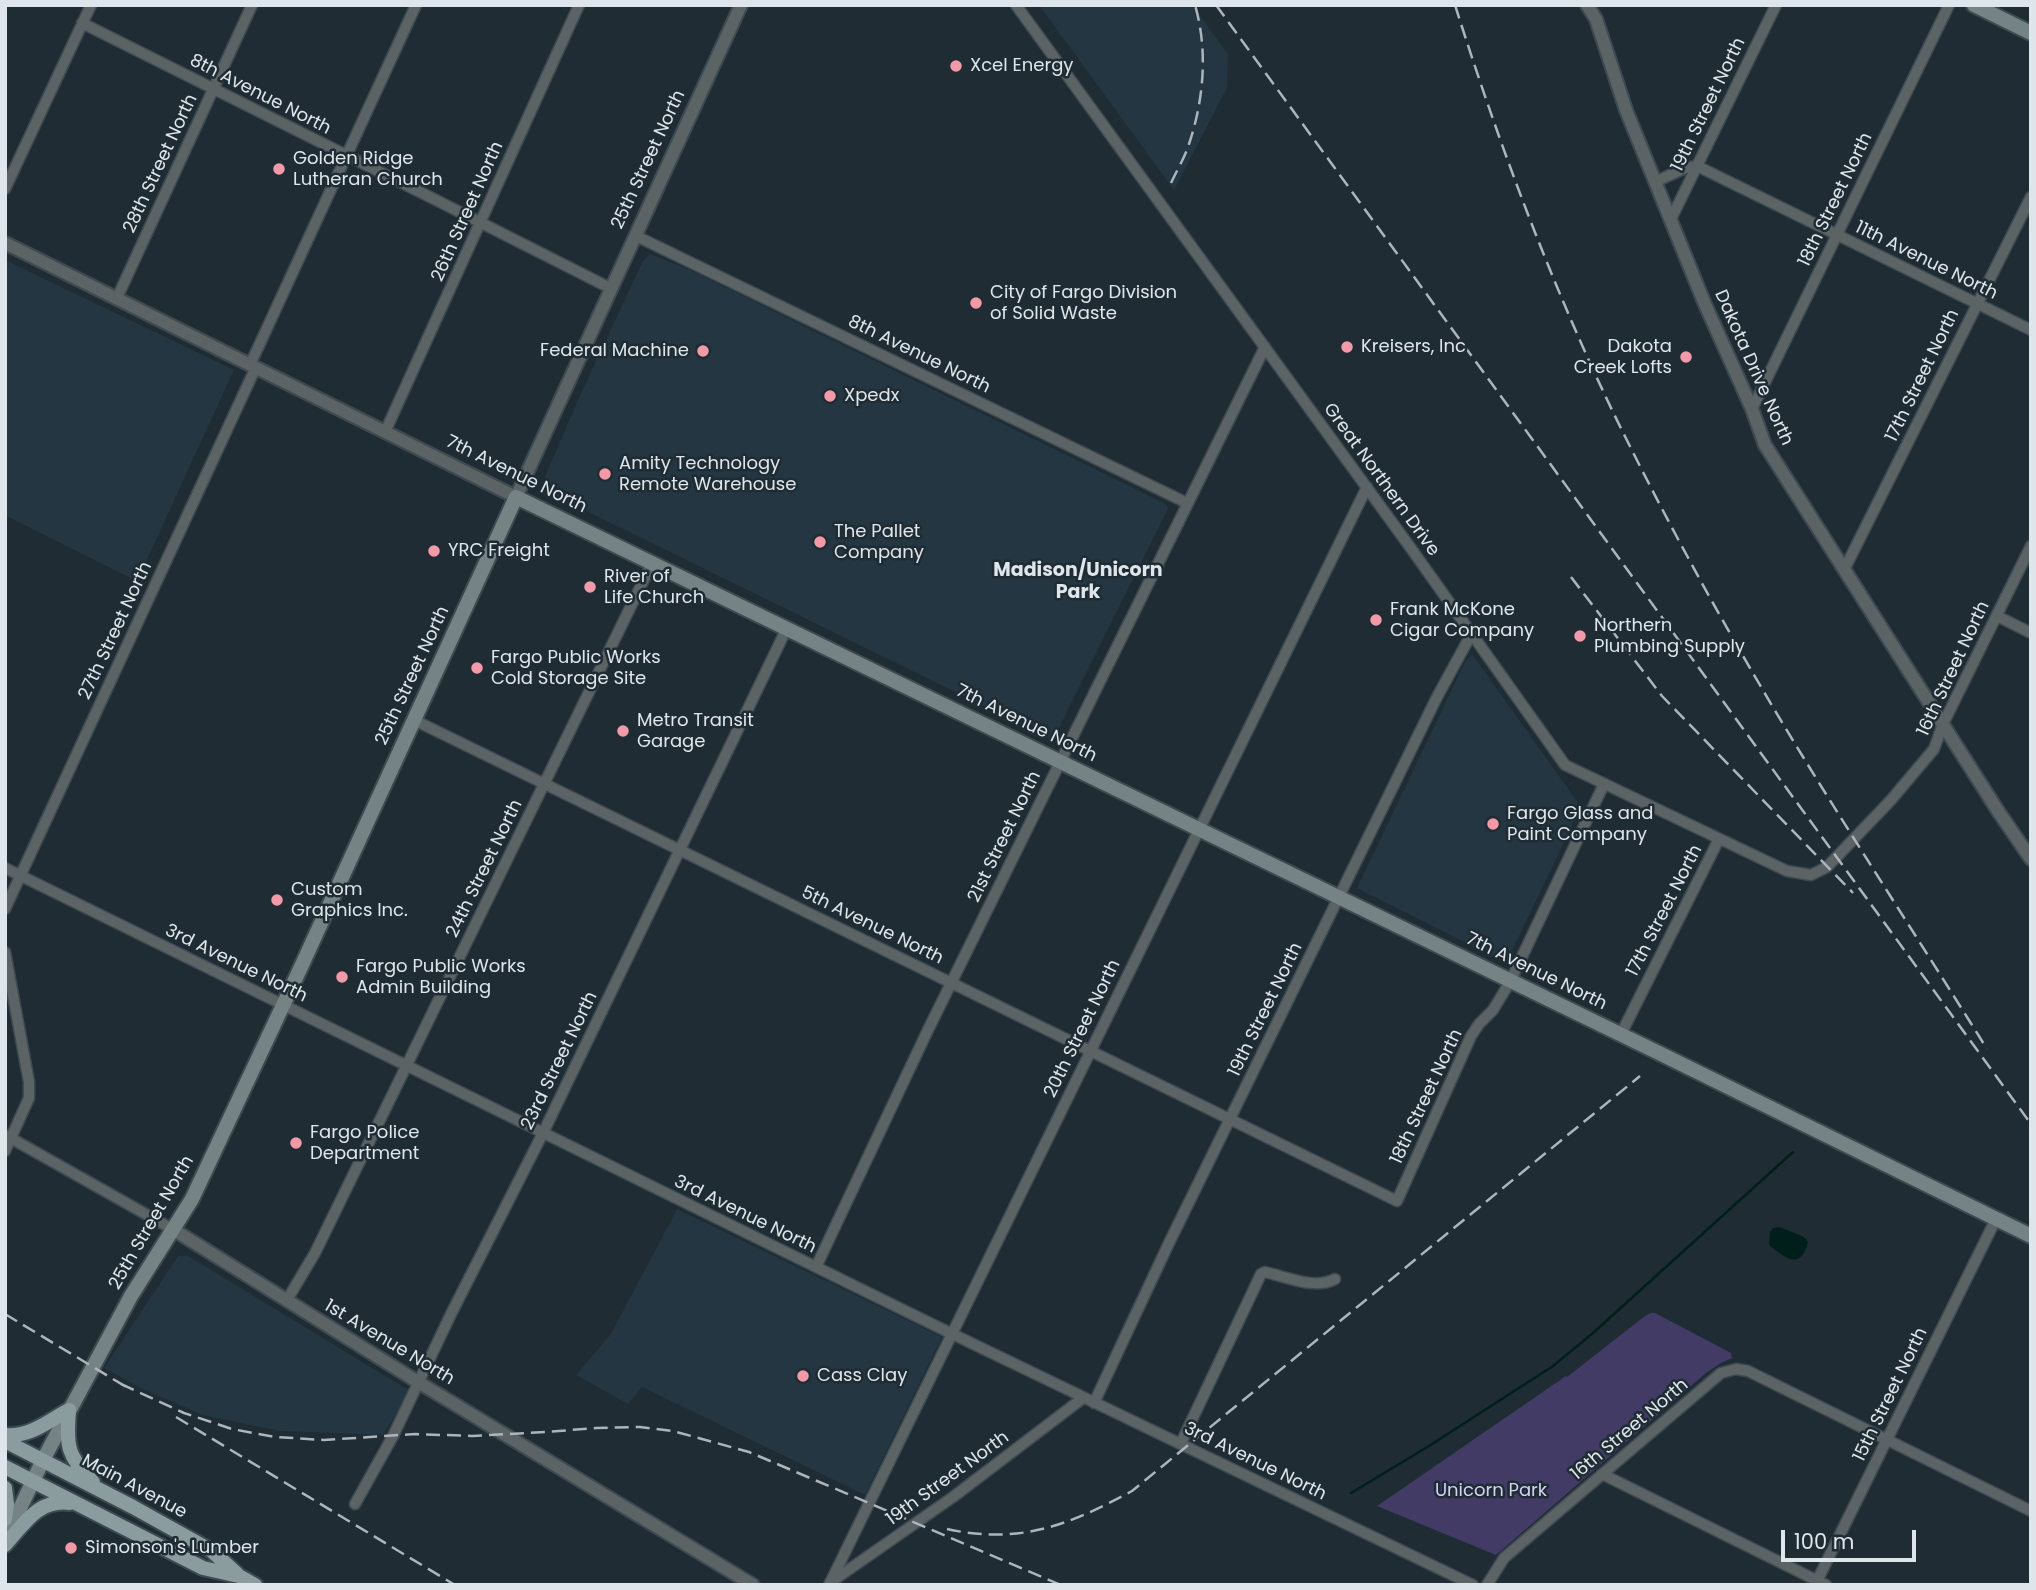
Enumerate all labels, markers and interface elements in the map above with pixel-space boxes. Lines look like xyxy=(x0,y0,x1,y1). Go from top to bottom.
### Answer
street label: 19th Street North xyxy=(1667,34,1751,176)
street label: 8th Avenue North xyxy=(186,50,334,140)
place label: Xcel Energy xyxy=(970,55,1073,77)
marker: Xcel Energy xyxy=(948,58,964,74)
street label: 25th Street North xyxy=(607,87,691,233)
street label: 28th Street North xyxy=(119,91,203,237)
street label: 18th Street North xyxy=(1794,129,1878,271)
street label: 26th Street North xyxy=(427,139,509,285)
place label: Golden Ridge Lutheran Church xyxy=(293,148,443,190)
marker: Golden Ridge Lutheran Church xyxy=(271,161,287,177)
street label: 11th Avenue North xyxy=(1851,217,2001,305)
place label: City of Fargo Division of Solid Waste xyxy=(990,282,1177,324)
street label: Dakota Drive North xyxy=(1709,287,1797,449)
marker: City of Fargo Division of Solid Waste xyxy=(968,295,984,311)
street label: 17th Street North xyxy=(1882,306,1964,446)
street label: 8th Avenue North xyxy=(844,311,994,399)
place label: Kreisers, Inc xyxy=(1361,336,1466,358)
place label: Dakota Creek Lofts xyxy=(1574,336,1672,378)
marker: Kreisers, Inc xyxy=(1339,339,1355,355)
place label: Federal Machine xyxy=(540,340,689,362)
marker: Federal Machine xyxy=(695,343,711,359)
marker: Dakota Creek Lofts xyxy=(1678,349,1694,365)
place label: Xpedx xyxy=(844,385,899,407)
marker: Xpedx xyxy=(822,388,838,404)
street label: Great Northern Drive xyxy=(1318,399,1444,561)
street label: 7th Avenue North xyxy=(442,432,590,518)
place label: Amity Technology Remote Warehouse xyxy=(619,453,796,496)
marker: Amity Technology Remote Warehouse xyxy=(597,466,613,482)
place label: The Pallet Company xyxy=(834,521,924,564)
marker: The Pallet Company xyxy=(812,534,828,550)
place label: YRC Freight xyxy=(448,540,550,562)
marker: YRC Freight xyxy=(426,543,442,559)
street label: 27th Street North xyxy=(75,559,157,703)
district label: Madison/Unicorn Park xyxy=(993,560,1163,604)
place label: River of Life Church xyxy=(604,566,704,608)
marker: River of Life Church xyxy=(582,579,598,595)
street label: 16th Street North xyxy=(1913,598,1995,740)
place label: Frank McKone Cigar Company xyxy=(1390,599,1534,642)
street label: 25th Street North xyxy=(371,603,455,749)
marker: Frank McKone Cigar Company xyxy=(1368,612,1384,628)
place label: Northern Plumbing Supply xyxy=(1594,615,1745,658)
marker: Northern Plumbing Supply xyxy=(1572,628,1588,644)
place label: Fargo Public Works Cold Storage Site xyxy=(491,647,661,690)
marker: Fargo Public Works Cold Storage Site xyxy=(469,660,485,676)
street label: 7th Avenue North xyxy=(952,681,1100,767)
place label: Metro Transit Garage xyxy=(637,710,754,752)
marker: Metro Transit Garage xyxy=(615,723,631,739)
street label: 21st Street North xyxy=(964,768,1046,906)
street label: 24th Street North xyxy=(442,796,528,942)
place label: Fargo Glass and Paint Company xyxy=(1507,803,1654,846)
marker: Fargo Glass and Paint Company xyxy=(1485,816,1501,832)
street label: 17th Street North xyxy=(1622,842,1708,980)
place label: Custom Graphics Inc. xyxy=(291,879,408,922)
street label: 5th Avenue North xyxy=(797,882,947,970)
marker: Custom Graphics Inc. xyxy=(269,892,285,908)
street label: 3rd Avenue North xyxy=(161,920,311,1008)
street label: 7th Avenue North xyxy=(1462,929,1610,1015)
street label: 19th Street North xyxy=(1224,939,1308,1081)
place label: Fargo Public Works Admin Building xyxy=(356,956,526,998)
street label: 20th Street North xyxy=(1040,956,1126,1102)
marker: Fargo Public Works Admin Building xyxy=(334,969,350,985)
street label: 23rd Street North xyxy=(517,988,603,1134)
street label: 18th Street North xyxy=(1386,1026,1468,1168)
place label: Fargo Police Department xyxy=(310,1122,419,1164)
marker: Fargo Police Department xyxy=(288,1135,304,1151)
street label: 25th Street North xyxy=(105,1152,199,1294)
street label: 3rd Avenue North xyxy=(670,1171,820,1259)
street label: 1st Avenue North xyxy=(320,1296,458,1390)
street label: 15th Street North xyxy=(1849,1324,1933,1466)
place label: Cass Clay xyxy=(817,1365,907,1387)
marker: Cass Clay xyxy=(795,1368,811,1384)
street label: 16th Street North xyxy=(1567,1375,1693,1485)
street label: 3rd Avenue North xyxy=(1180,1418,1330,1506)
street label: 19th Street North xyxy=(882,1427,1014,1531)
street label: Main Avenue xyxy=(78,1450,190,1524)
park label: Unicorn Park xyxy=(1435,1480,1547,1502)
scale bar xyxy=(1784,1516,1919,1560)
text: 100 m xyxy=(1794,1527,1854,1556)
place label: Simonson's Lumber xyxy=(85,1537,259,1559)
marker: Simonson's Lumber xyxy=(63,1540,79,1556)

